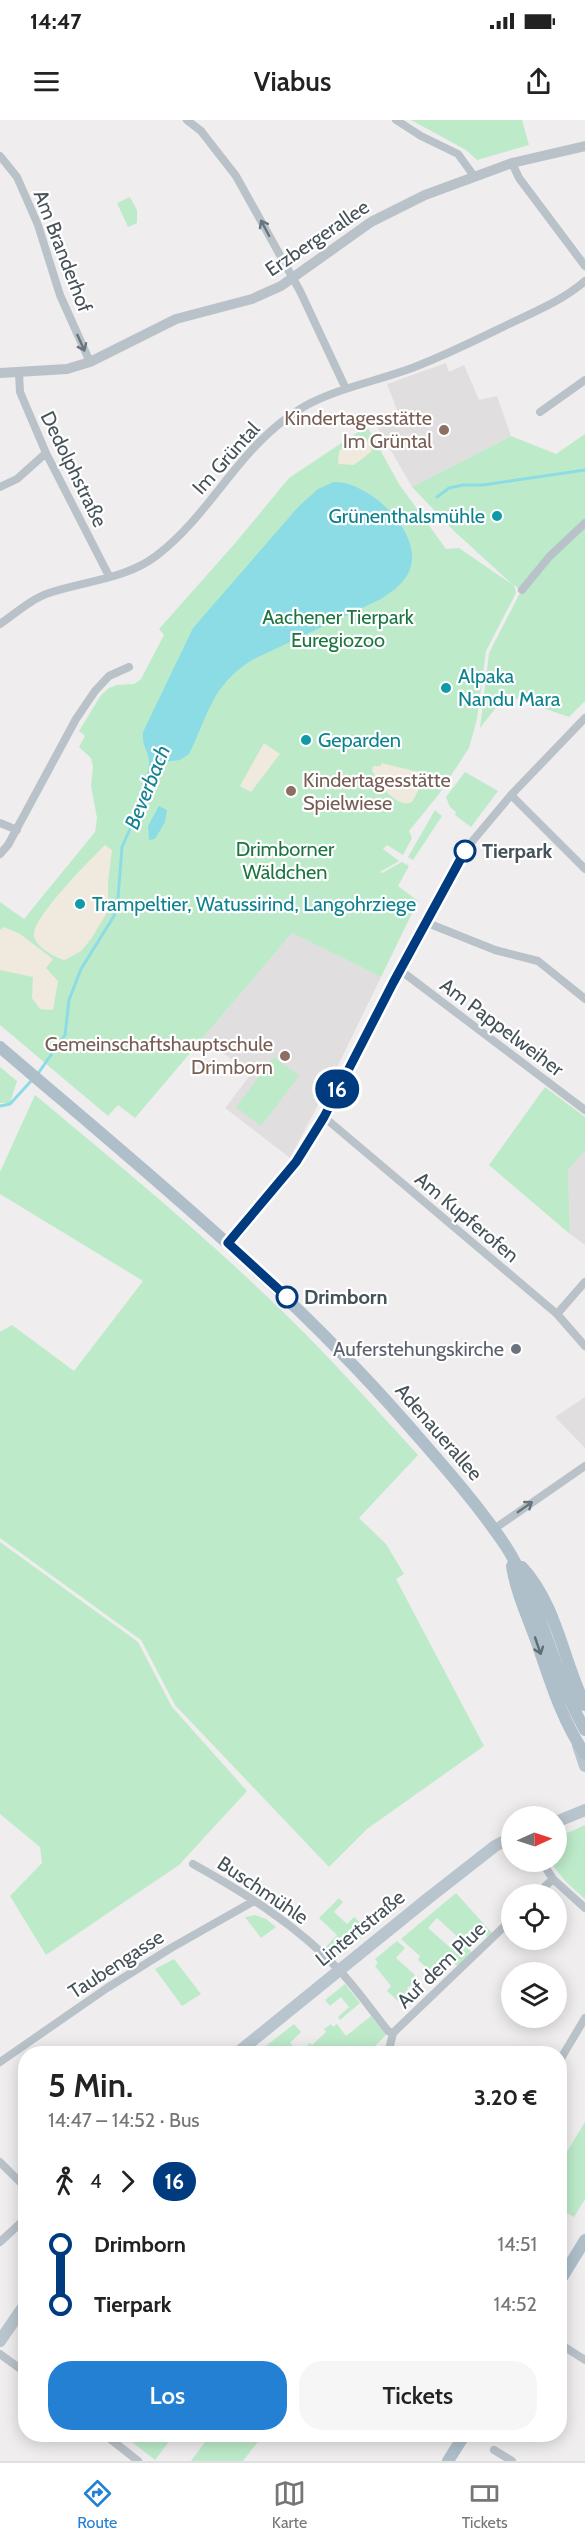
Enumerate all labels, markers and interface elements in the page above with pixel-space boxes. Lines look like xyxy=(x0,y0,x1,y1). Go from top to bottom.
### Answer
text: 14:47 xyxy=(30,8,82,35)
icon: menu xyxy=(30,65,63,98)
text: Viabus xyxy=(254,65,331,98)
icon: share xyxy=(522,65,555,98)
street label: Am Branderhof xyxy=(29,186,97,316)
street label: Erzbergerallee xyxy=(261,195,373,281)
one-way arrow xyxy=(259,220,270,238)
one-way arrow xyxy=(76,333,88,351)
place label: Kindertagesstätte Im Grüntal xyxy=(284,406,432,453)
street label: Dedolphstraße xyxy=(36,407,112,531)
street label: Im Grüntal xyxy=(187,417,265,499)
marker: Kindertagesstätte Im Grüntal xyxy=(437,423,451,437)
place label: Grünenthalsmühle xyxy=(329,504,485,528)
marker: Grünenthalsmühle xyxy=(490,509,504,523)
park label: Aachener Tierpark Euregiozoo xyxy=(262,605,414,652)
place label: Alpaka Nandu Mara xyxy=(458,664,561,711)
marker: Alpaka Nandu Mara xyxy=(439,681,453,695)
place label: Geparden xyxy=(318,728,401,752)
marker: Geparden xyxy=(299,733,313,747)
water label: Beverbach xyxy=(119,741,175,833)
place label: Kindertagesstätte Spielwiese xyxy=(303,768,451,815)
marker: Kindertagesstätte Spielwiese xyxy=(284,784,298,798)
park label: Drimborner Wäldchen xyxy=(236,837,335,884)
place label: Tierpark xyxy=(482,839,553,863)
marker: Tierpark xyxy=(454,840,476,862)
place label: Trampeltier, Watussirind, Langohrziege xyxy=(92,892,416,916)
marker: Trampeltier, Watussirind, Langohrziege xyxy=(73,897,87,911)
street label: Am Pappelweiher xyxy=(435,973,569,1082)
place label: Gemeinschaftshauptschule Drimborn xyxy=(45,1032,273,1079)
marker: Gemeinschaftshauptschule Drimborn xyxy=(278,1049,292,1063)
line badge: 16 xyxy=(310,1070,364,1108)
text: 16 xyxy=(327,1077,347,1102)
street label: Am Kupferofen xyxy=(410,1167,524,1267)
place label: Drimborn xyxy=(304,1285,387,1309)
marker: Drimborn xyxy=(276,1286,298,1308)
place label: Auferstehungskirche xyxy=(333,1337,504,1361)
marker: Auferstehungskirche xyxy=(509,1342,523,1356)
street label: Adenauerallee xyxy=(390,1379,488,1485)
one-way arrow xyxy=(517,1501,533,1513)
one-way arrow xyxy=(533,1636,544,1655)
north arrow xyxy=(501,1806,567,1872)
map controls xyxy=(501,1806,567,2028)
street label: Buschmühle xyxy=(213,1851,313,1929)
button: locate xyxy=(501,1884,567,1950)
street label: Lintertstraße xyxy=(311,1885,409,1971)
street label: Auf dem Plue xyxy=(392,1917,490,2013)
street label: Taubengasse xyxy=(64,1924,168,2004)
button: layers xyxy=(501,1962,567,2028)
text: 5 Min. xyxy=(48,2065,133,2105)
text: 3.20 € xyxy=(474,2084,537,2111)
text: 14:47 – 14:52 · Bus xyxy=(48,2108,200,2132)
icon: walk xyxy=(48,2165,81,2198)
icon: forward xyxy=(111,2165,144,2198)
text: 4 xyxy=(90,2169,102,2193)
text: 16 xyxy=(165,2169,184,2194)
text: Drimborn xyxy=(94,2231,186,2258)
text: 14:51 xyxy=(497,2232,537,2256)
text: Tierpark xyxy=(94,2291,171,2318)
text: 14:52 xyxy=(493,2292,537,2316)
button: Los xyxy=(48,2361,287,2430)
button: Tickets xyxy=(299,2361,537,2430)
tab: Route xyxy=(77,2477,117,2532)
tab: Karte xyxy=(272,2477,307,2532)
tab: Tickets xyxy=(462,2477,508,2532)

